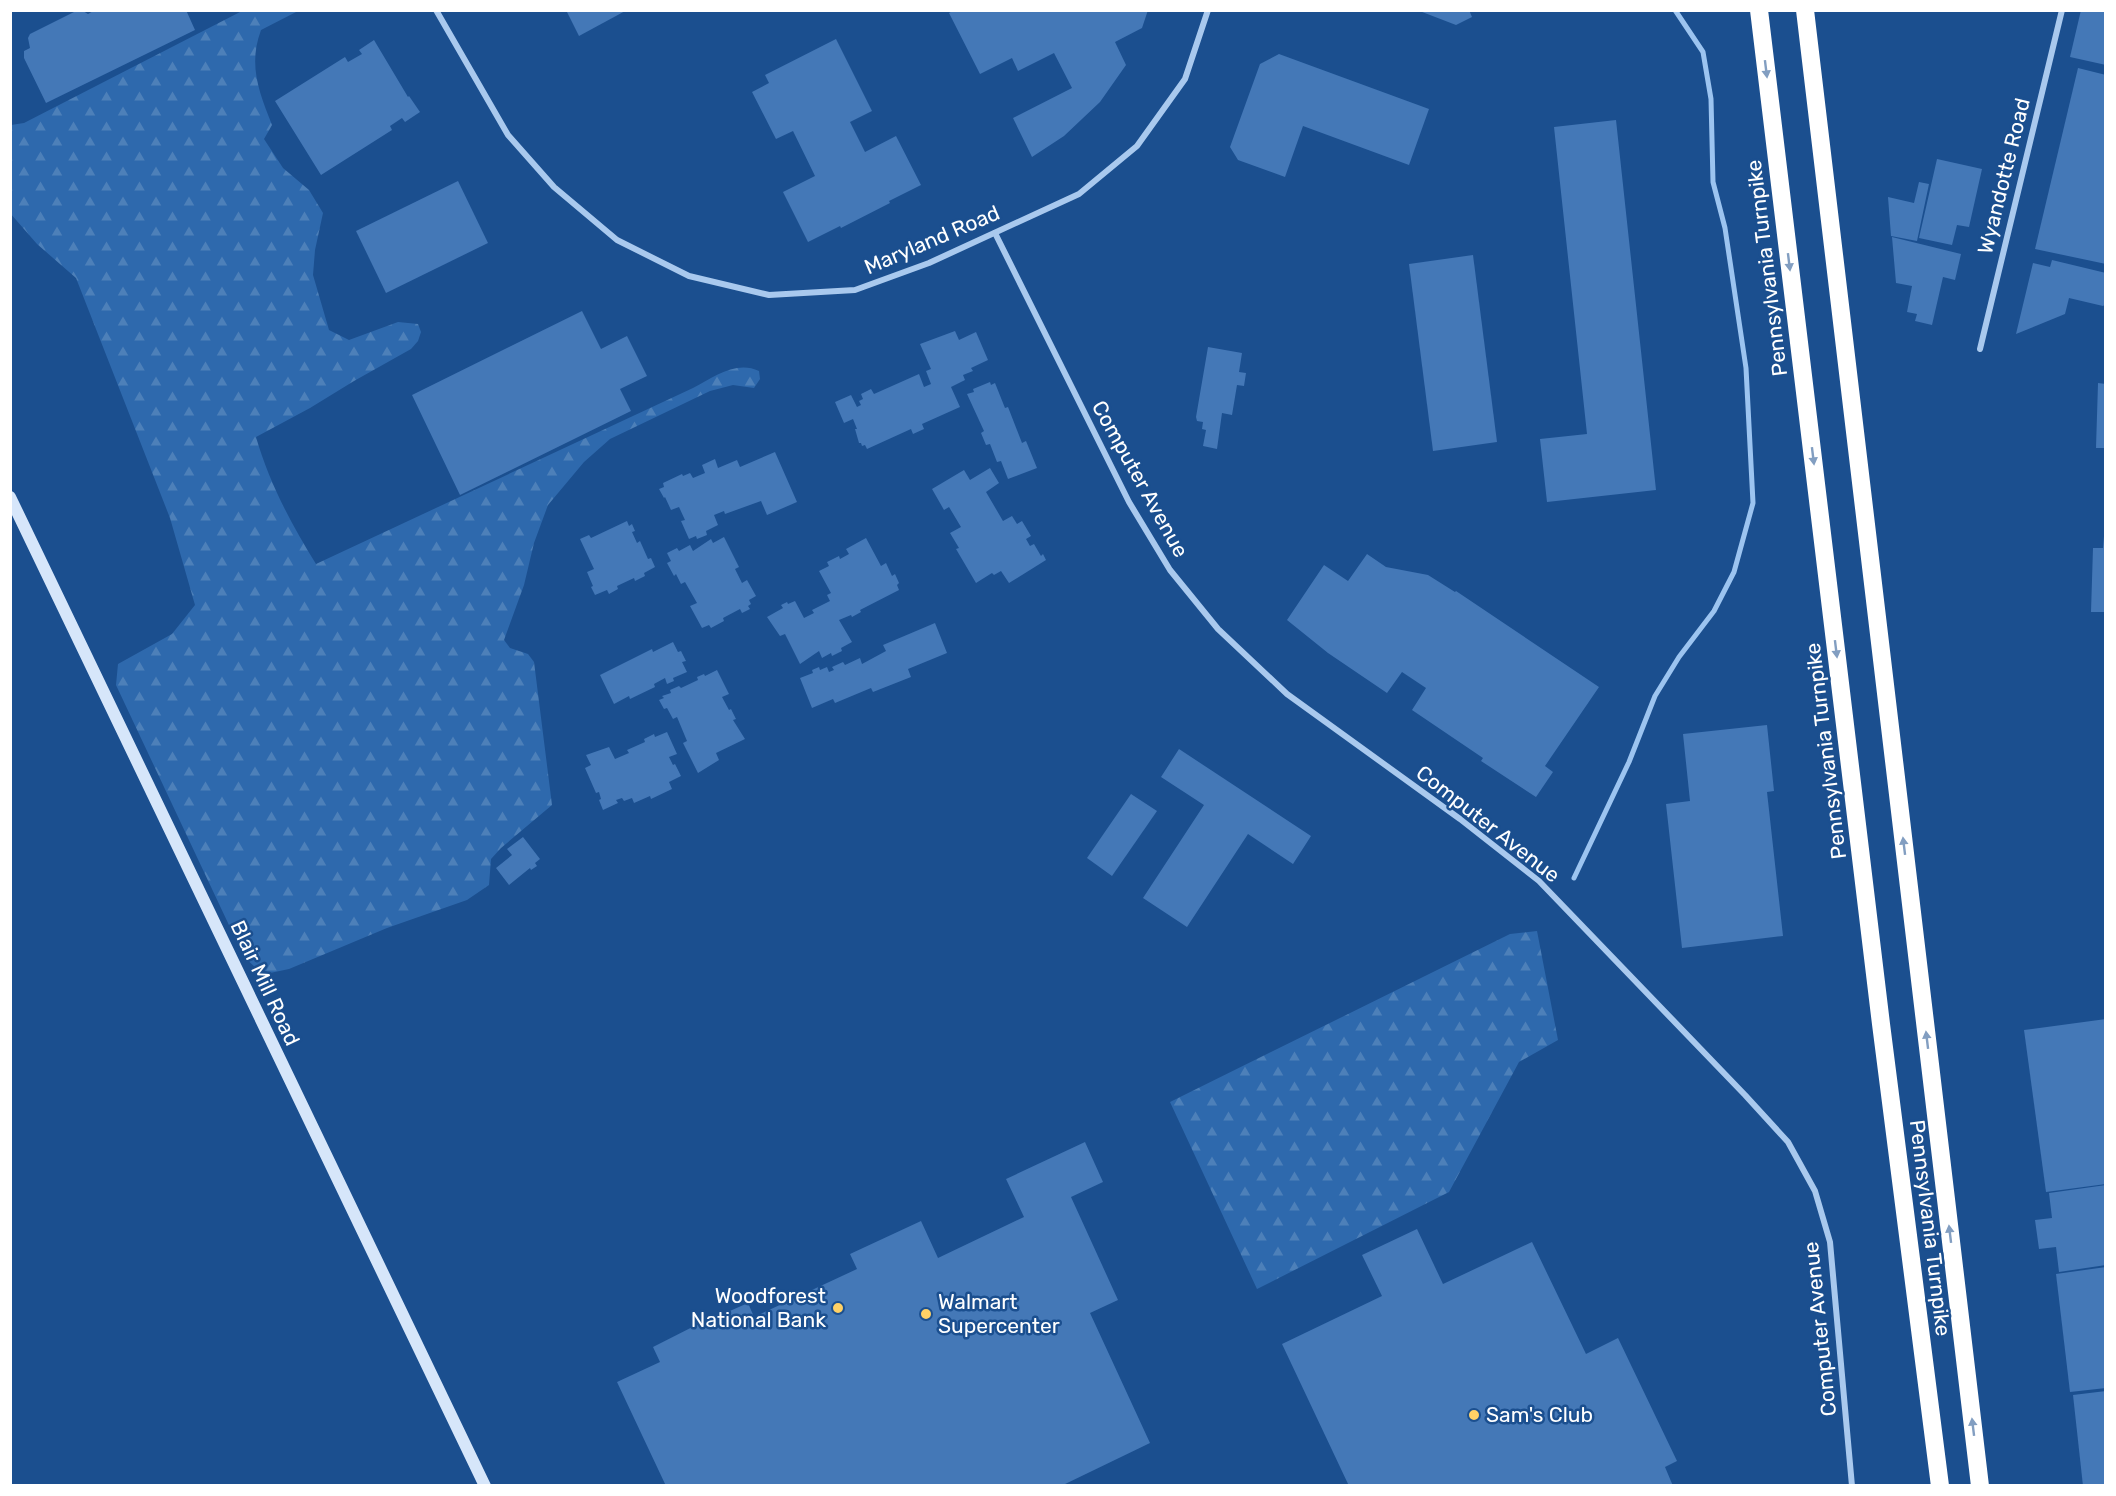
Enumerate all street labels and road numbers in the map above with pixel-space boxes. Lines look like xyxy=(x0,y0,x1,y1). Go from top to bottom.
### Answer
street label: Wyandotte Road xyxy=(1972,95,2035,256)
street label: Pennsylvania Turnpike xyxy=(1741,158,1792,378)
street label: Maryland Road xyxy=(860,200,1003,279)
street label: Computer Avenue xyxy=(1087,396,1194,562)
street label: Pennsylvania Turnpike xyxy=(1800,641,1851,861)
street label: Computer Avenue xyxy=(1411,760,1565,887)
street label: Blair Mill Road xyxy=(226,916,305,1049)
street label: Pennsylvania Turnpike xyxy=(1905,1118,1956,1338)
street label: Computer Avenue xyxy=(1798,1240,1841,1418)

